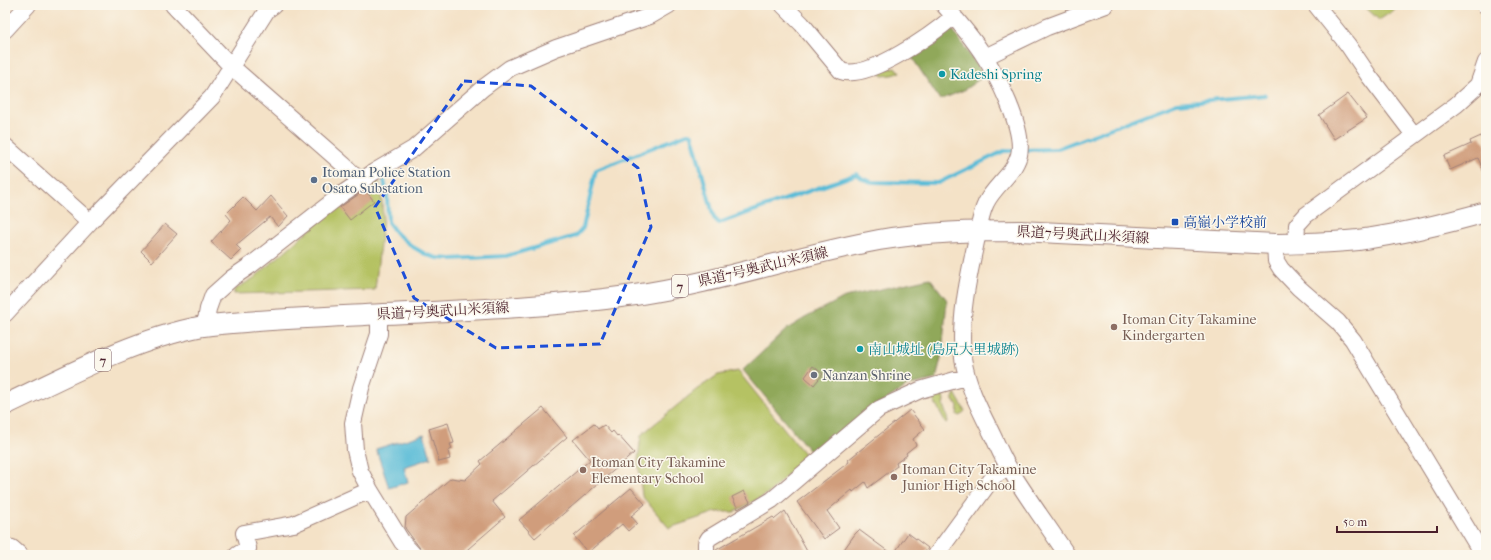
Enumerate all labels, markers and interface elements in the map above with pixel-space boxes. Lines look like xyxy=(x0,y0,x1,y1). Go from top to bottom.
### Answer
place label: Kadeshi Spring xyxy=(950,66,1042,83)
marker: Kadeshi Spring xyxy=(937,69,947,79)
place label: Itoman Police Station Osato Substation xyxy=(322,164,451,197)
marker: Itoman Police Station Osato Substation xyxy=(309,175,319,185)
place label: 高嶺小学校前 xyxy=(1183,214,1267,231)
marker: 高嶺小学校前 xyxy=(1170,217,1180,227)
street label: 県道7号奥武山米須線 xyxy=(1016,223,1150,247)
street label: 県道7号奥武山米須線 xyxy=(696,244,830,290)
road number: 7 xyxy=(672,275,688,297)
street label: 県道7号奥武山米須線 xyxy=(376,299,510,323)
place label: Itoman City Takamine Kindergarten xyxy=(1122,311,1257,344)
marker: Itoman City Takamine Kindergarten xyxy=(1109,322,1119,332)
place label: 南山城址 (島尻大里城跡) xyxy=(868,341,1019,358)
marker: 南山城址 (島尻大里城跡) xyxy=(855,344,865,354)
road number: 7 xyxy=(95,349,111,371)
place label: Nanzan Shrine xyxy=(822,367,911,384)
marker: Nanzan Shrine xyxy=(809,370,819,380)
place label: Itoman City Takamine Elementary School xyxy=(591,454,726,487)
place label: Itoman City Takamine Junior High School xyxy=(901,461,1037,494)
marker: Itoman City Takamine Elementary School xyxy=(578,465,588,475)
marker: Itoman City Takamine Junior High School xyxy=(889,472,899,482)
scale bar xyxy=(1337,508,1437,534)
text: 50 m xyxy=(1343,515,1367,529)

